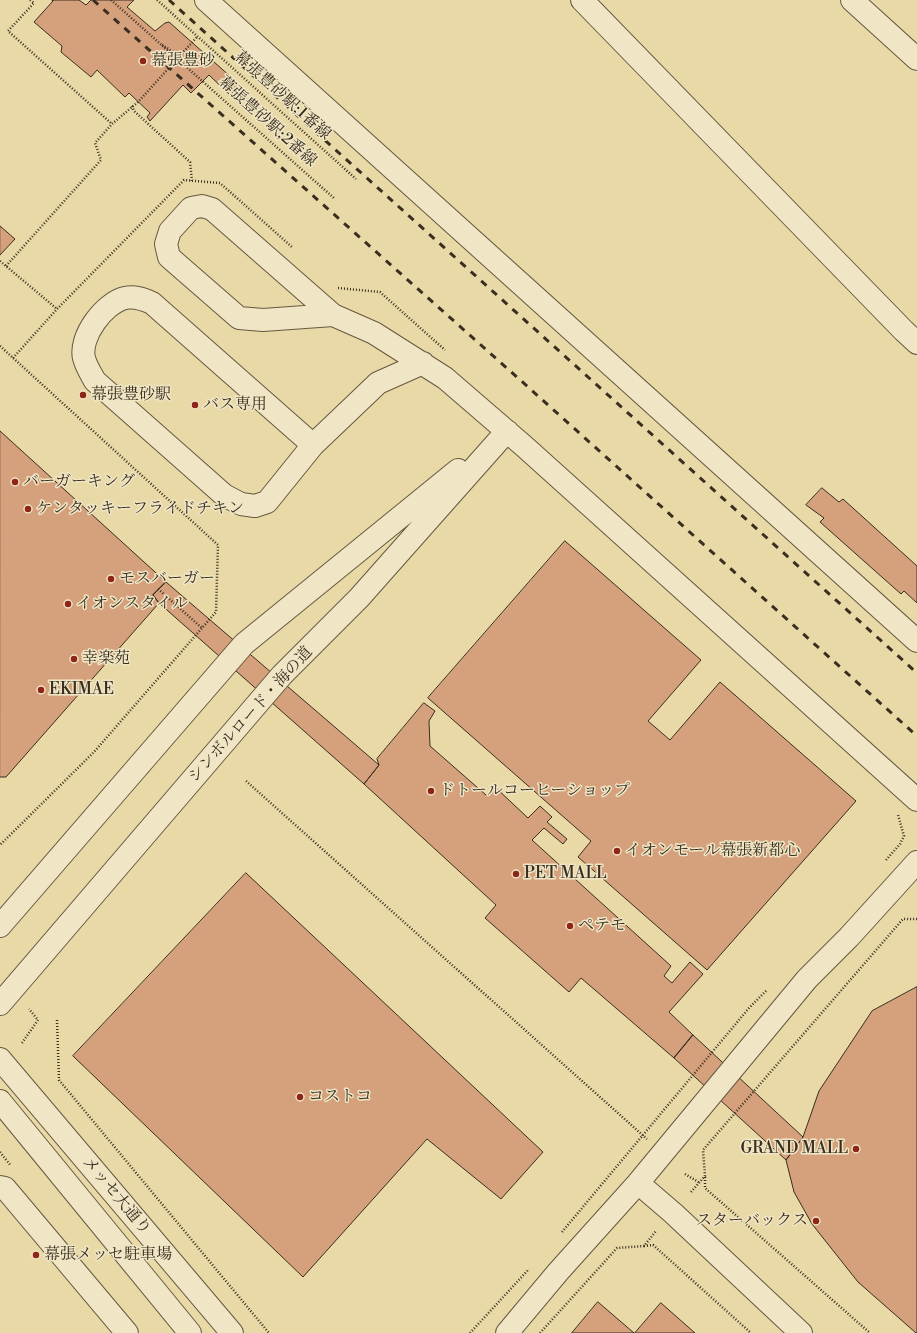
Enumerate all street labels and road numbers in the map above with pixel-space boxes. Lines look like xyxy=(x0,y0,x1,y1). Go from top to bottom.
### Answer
street label: 幕張豊砂駅;1番線 xyxy=(230,48,334,144)
street label: 幕張豊砂駅;2番線 xyxy=(214,73,320,171)
street label: シンボルロード・海の道 xyxy=(185,643,317,787)
street label: メッセ大通り xyxy=(78,1153,154,1239)

